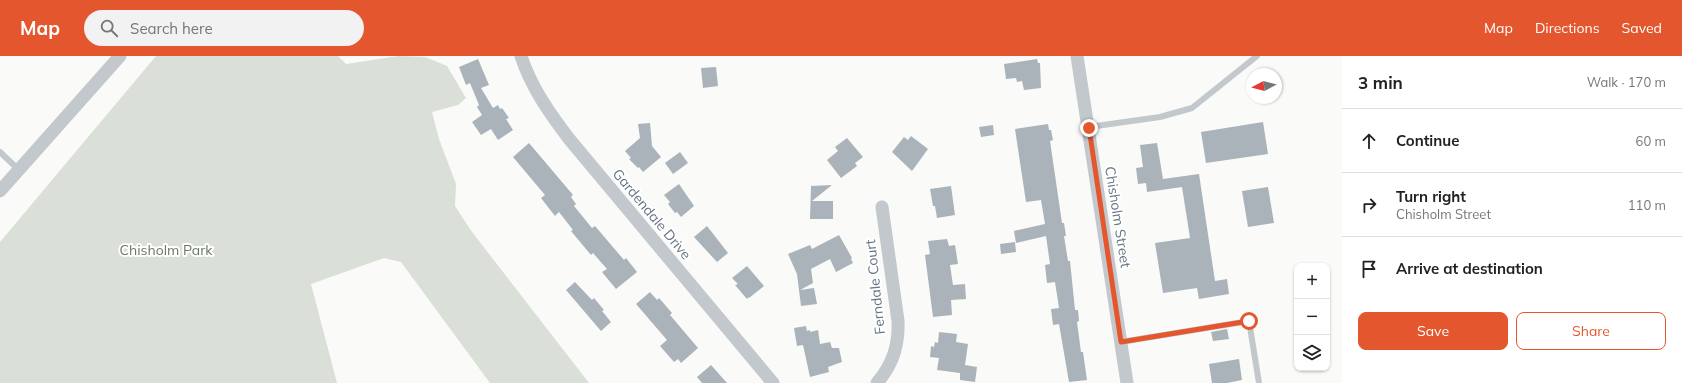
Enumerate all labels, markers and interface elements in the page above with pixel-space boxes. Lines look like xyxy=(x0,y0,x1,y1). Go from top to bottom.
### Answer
search box xyxy=(84,10,364,46)
text: Map xyxy=(20,16,60,40)
icon: search xyxy=(98,17,120,39)
text: Search here xyxy=(130,19,213,38)
text: Map xyxy=(1484,19,1513,37)
text: Directions xyxy=(1535,19,1600,37)
text: Saved xyxy=(1622,19,1662,37)
north arrow xyxy=(1246,68,1282,104)
text: 3 min xyxy=(1358,72,1403,93)
text: Walk · 170 m xyxy=(1587,74,1666,90)
route end xyxy=(1080,119,1098,137)
icon: ahead xyxy=(1358,130,1380,152)
text: Continue xyxy=(1396,131,1459,150)
text: 60 m xyxy=(1636,133,1666,149)
street label: Gardendale Drive xyxy=(609,165,695,263)
street label: Chisholm Street xyxy=(1101,165,1135,269)
text: Turn right xyxy=(1396,187,1466,206)
icon: right xyxy=(1358,194,1380,216)
text: 110 m xyxy=(1628,197,1666,213)
text: Chisholm Street xyxy=(1396,206,1491,222)
street label: Ferndale Court xyxy=(861,239,889,335)
park label: Chisholm Park xyxy=(119,241,213,259)
icon: arrive xyxy=(1358,258,1380,280)
text: Arrive at destination xyxy=(1396,259,1543,278)
map controls xyxy=(1294,263,1330,371)
button: + xyxy=(1294,263,1330,299)
button: − xyxy=(1294,299,1330,335)
route start xyxy=(1240,312,1258,330)
button: Save xyxy=(1358,312,1508,350)
button: Share xyxy=(1516,312,1666,350)
button: layers xyxy=(1294,335,1330,371)

